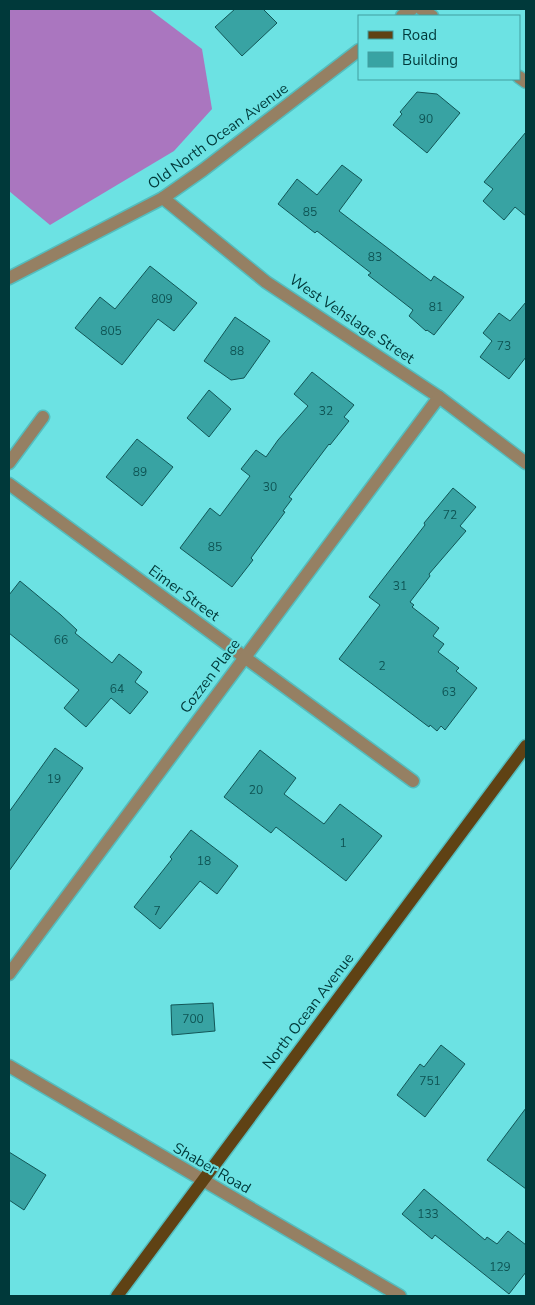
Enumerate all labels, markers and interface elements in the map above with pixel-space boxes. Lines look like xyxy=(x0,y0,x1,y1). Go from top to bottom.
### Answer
legend xyxy=(358,15,520,80)
text: Road xyxy=(402,25,437,45)
text: Building xyxy=(402,50,458,70)
street label: Old North Ocean Avenue xyxy=(144,78,292,194)
house number: 90 xyxy=(419,111,433,127)
house number: 85 xyxy=(303,204,317,220)
house number: 83 xyxy=(368,249,382,265)
street label: West Vehslage Street xyxy=(285,270,419,369)
house number: 809 xyxy=(151,291,173,307)
house number: 81 xyxy=(429,299,443,315)
house number: 805 xyxy=(100,323,122,339)
house number: 73 xyxy=(497,338,511,354)
house number: 88 xyxy=(230,343,244,359)
house number: 32 xyxy=(319,403,333,419)
house number: 89 xyxy=(133,464,147,480)
house number: 30 xyxy=(263,479,277,495)
house number: 72 xyxy=(443,507,457,523)
house number: 85 xyxy=(208,539,222,555)
street label: Eimer Street xyxy=(144,560,224,626)
house number: 31 xyxy=(393,578,407,594)
house number: 66 xyxy=(54,632,68,648)
street label: Cozzen Place xyxy=(175,635,245,717)
house number: 2 xyxy=(378,658,386,674)
house number: 64 xyxy=(110,681,124,697)
house number: 63 xyxy=(442,684,456,700)
house number: 19 xyxy=(47,771,61,787)
house number: 20 xyxy=(249,782,263,798)
house number: 1 xyxy=(339,835,347,851)
house number: 18 xyxy=(197,853,211,869)
house number: 7 xyxy=(153,903,161,919)
street label: North Ocean Avenue xyxy=(258,949,358,1073)
house number: 700 xyxy=(182,1011,204,1027)
house number: 751 xyxy=(419,1073,441,1089)
street label: Shaber Road xyxy=(170,1138,254,1198)
house number: 133 xyxy=(417,1206,439,1222)
house number: 129 xyxy=(489,1259,511,1275)

